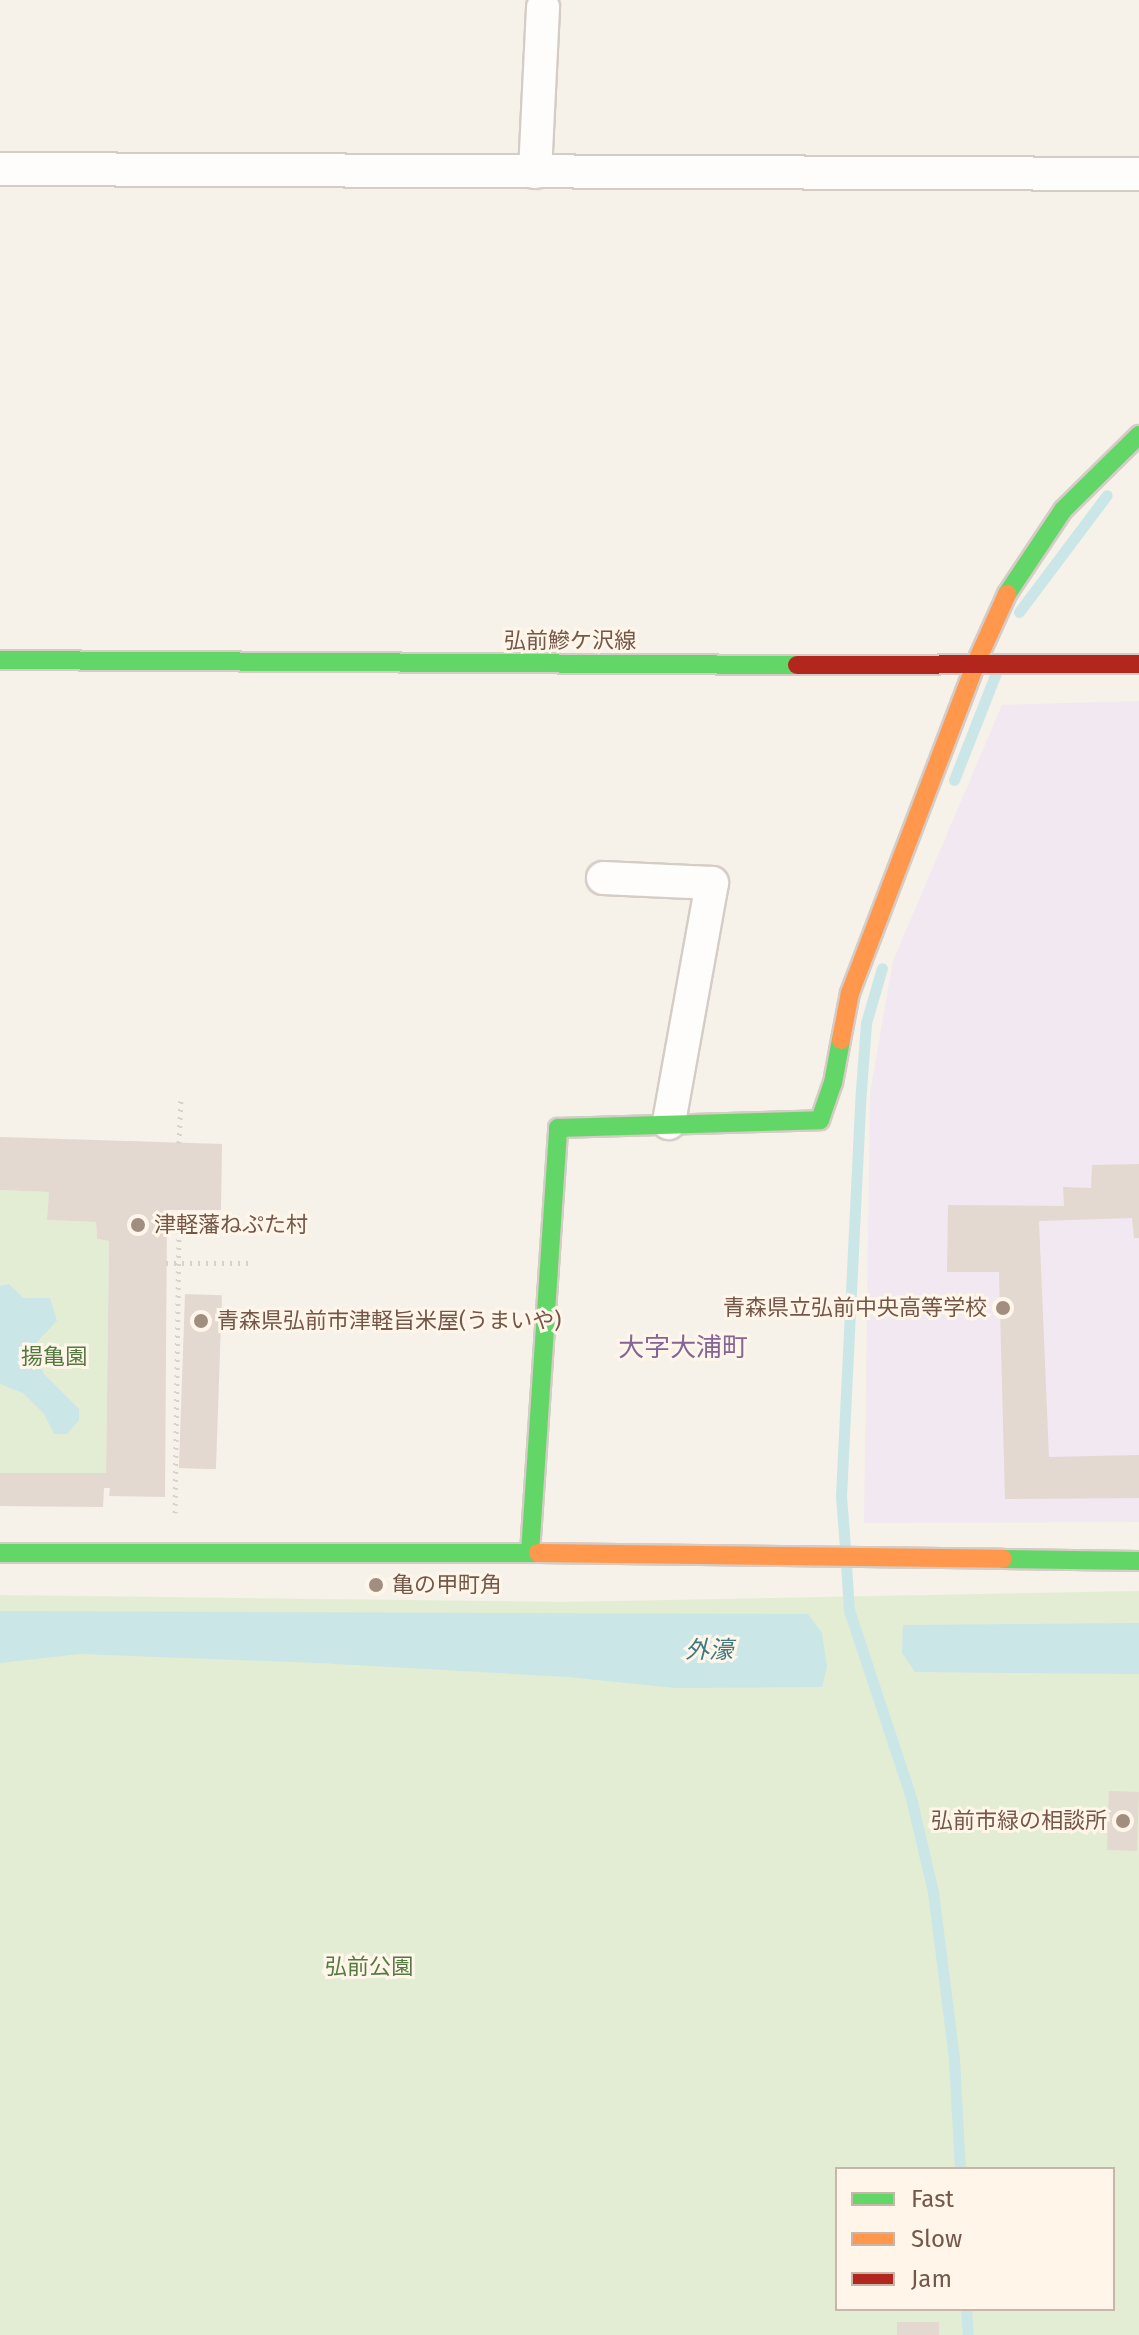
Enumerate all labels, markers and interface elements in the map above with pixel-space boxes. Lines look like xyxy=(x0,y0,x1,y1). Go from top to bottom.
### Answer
street label: 弘前鰺ケ沢線 xyxy=(504,628,636,654)
place label: 津軽藩ねぷた村 xyxy=(154,1212,308,1238)
marker: 津軽藩ねぷた村 xyxy=(129,1216,147,1234)
place label: 青森県立弘前中央高等学校 xyxy=(723,1295,987,1321)
marker: 青森県立弘前中央高等学校 xyxy=(994,1299,1012,1317)
place label: 青森県弘前市津軽旨米屋(うまいや) xyxy=(217,1308,561,1334)
marker: 青森県弘前市津軽旨米屋(うまいや) xyxy=(192,1312,210,1330)
district label: 大字大浦町 xyxy=(618,1332,748,1364)
park label: 揚亀園 xyxy=(21,1344,87,1370)
place label: 亀の甲町角 xyxy=(392,1572,502,1598)
marker: 亀の甲町角 xyxy=(367,1576,385,1594)
water label: 外濠 xyxy=(685,1637,733,1665)
place label: 弘前市緑の相談所 xyxy=(931,1808,1107,1834)
marker: 弘前市緑の相談所 xyxy=(1114,1812,1132,1830)
park label: 弘前公園 xyxy=(325,1954,413,1980)
legend xyxy=(835,2167,1115,2311)
text: Fast xyxy=(911,2185,954,2213)
text: Slow xyxy=(911,2225,962,2253)
text: Jam xyxy=(911,2265,952,2293)

